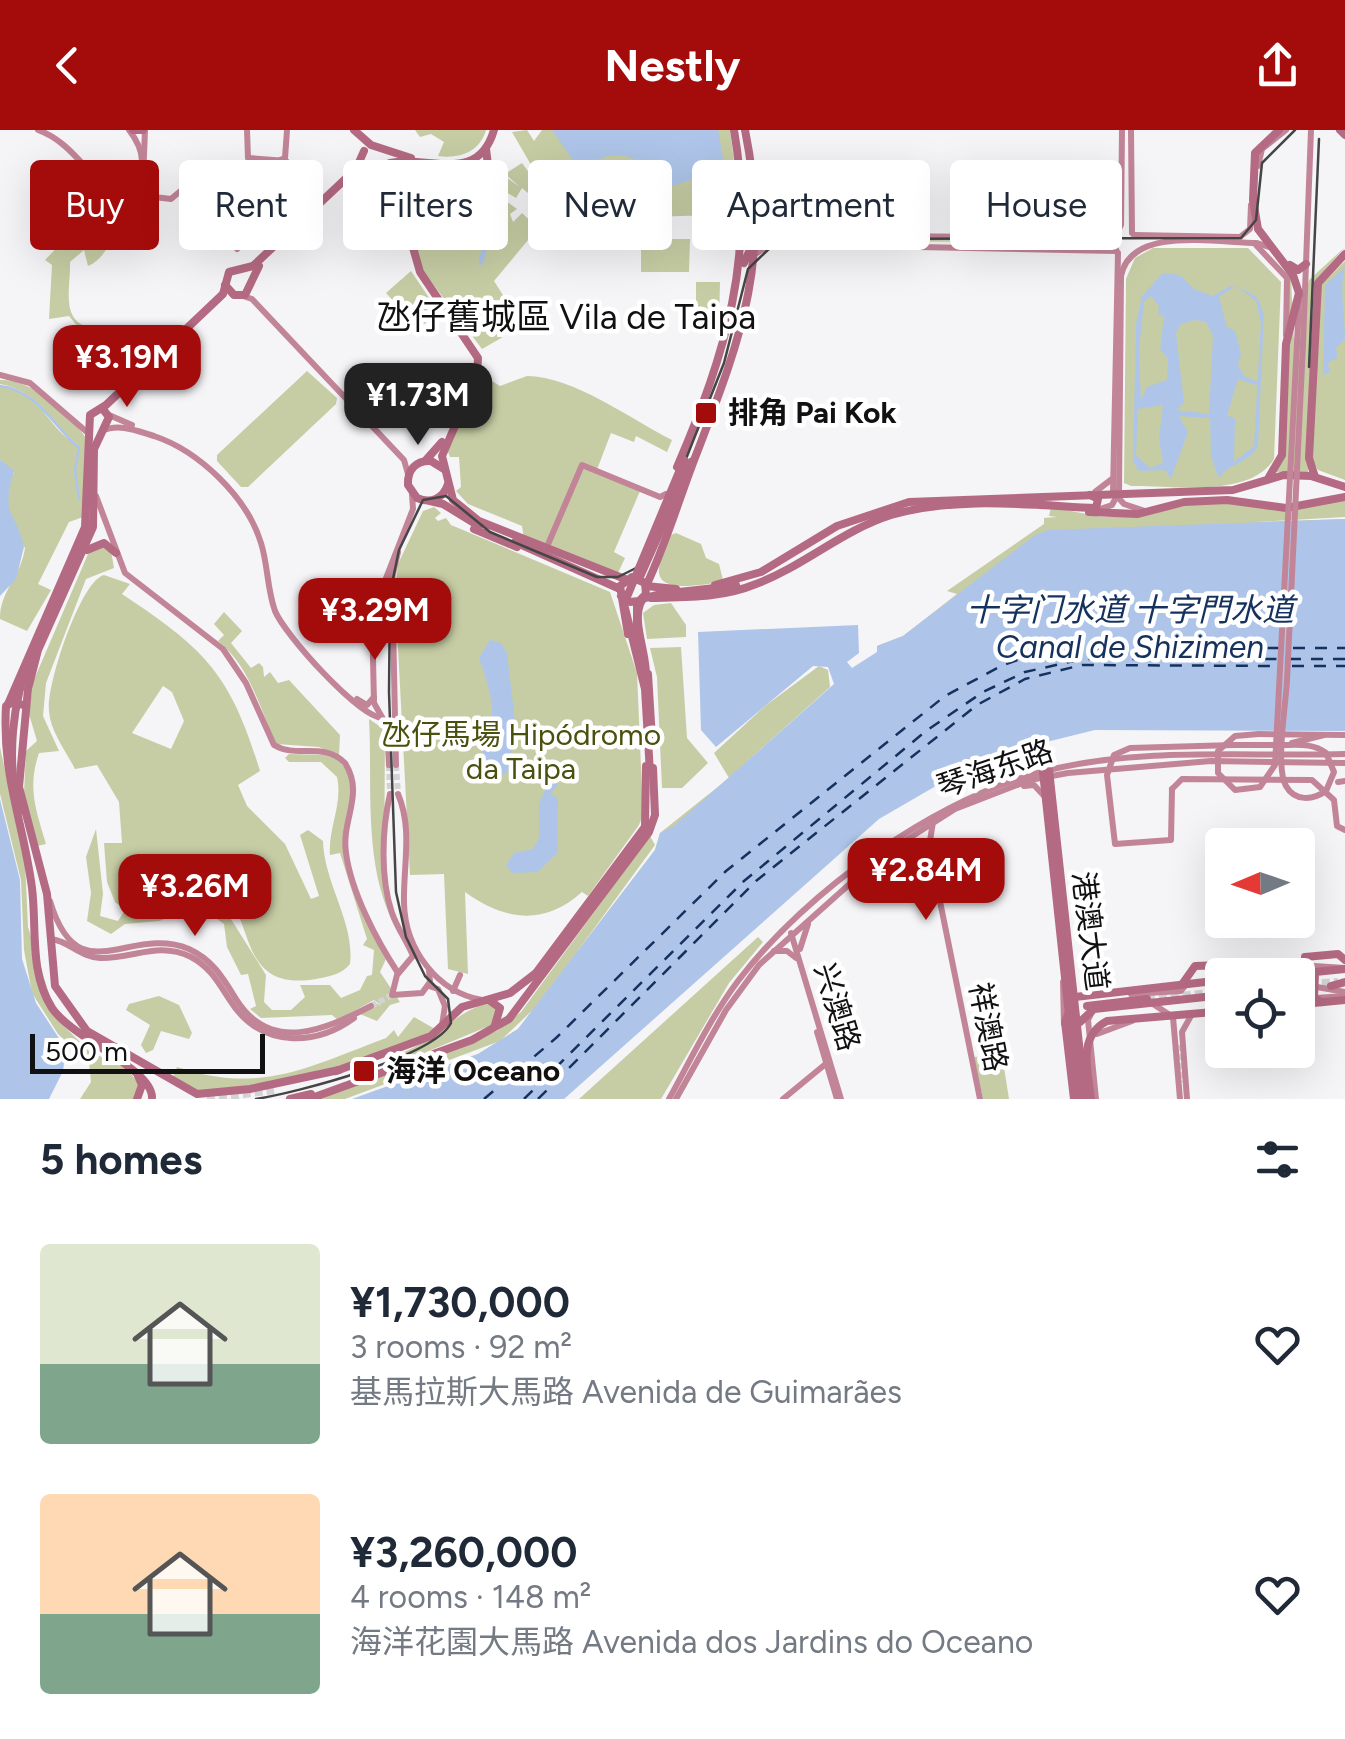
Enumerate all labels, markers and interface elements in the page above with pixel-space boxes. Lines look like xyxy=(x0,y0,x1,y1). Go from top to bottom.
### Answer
icon: back xyxy=(40,38,95,93)
text: Nestly xyxy=(605,38,740,92)
icon: share xyxy=(1250,38,1305,93)
chip: Buy xyxy=(30,160,159,250)
chip: Rent xyxy=(179,160,323,250)
chip: Filters xyxy=(343,160,508,250)
chip: New xyxy=(528,160,672,250)
chip: Apartment xyxy=(692,160,930,250)
chip: House xyxy=(950,160,1122,250)
district label: 氹仔舊城區 Vila de Taipa xyxy=(376,296,756,338)
pin: ¥3.19M xyxy=(46,325,208,410)
text: ¥3.19M xyxy=(75,338,179,376)
pin: ¥1.73M xyxy=(337,363,499,448)
text: ¥1.73M xyxy=(366,376,470,414)
place label: 排角 Pai Kok xyxy=(728,394,897,431)
marker: 排角 Pai Kok xyxy=(693,400,719,426)
pin: ¥3.29M xyxy=(294,578,456,663)
text: ¥3.29M xyxy=(320,591,430,629)
water label: 十字门水道 十字門水道 Canal de Shizimen xyxy=(966,591,1298,666)
park label: 氹仔馬場 Hipódromo da Taipa xyxy=(381,716,661,787)
street label: 琴海东路 xyxy=(932,732,1058,806)
north arrow xyxy=(1205,828,1315,938)
map controls xyxy=(1205,828,1315,1068)
pin: ¥2.84M xyxy=(845,838,1007,923)
text: ¥2.84M xyxy=(870,851,982,889)
pin: ¥3.26M xyxy=(114,854,276,939)
text: ¥3.26M xyxy=(140,867,250,905)
street label: 港澳大道 xyxy=(1065,869,1116,993)
street label: 兴澳路 xyxy=(807,958,868,1055)
button: locate xyxy=(1205,958,1315,1068)
street label: 祥澳路 xyxy=(962,979,1015,1075)
scale bar xyxy=(30,1029,265,1074)
text: 500 m xyxy=(45,1034,128,1068)
place label: 海洋 Oceano xyxy=(386,1052,560,1089)
marker: 海洋 Oceano xyxy=(351,1058,377,1084)
icon: filters xyxy=(1250,1132,1305,1187)
text: 5 homes xyxy=(40,1134,202,1185)
text: ¥1,730,000 xyxy=(350,1277,570,1328)
icon: home xyxy=(120,1284,240,1404)
icon: heart xyxy=(1250,1317,1305,1372)
text: 3 rooms · 92 m² xyxy=(350,1328,572,1366)
text: 基馬拉斯大馬路 Avenida de Guimarães xyxy=(350,1373,902,1411)
text: ¥3,260,000 xyxy=(350,1527,578,1578)
icon: home xyxy=(120,1534,240,1654)
icon: heart xyxy=(1250,1567,1305,1622)
text: 4 rooms · 148 m² xyxy=(350,1578,591,1616)
text: 海洋花園大馬路 Avenida dos Jardins do Oceano xyxy=(350,1623,1033,1661)

